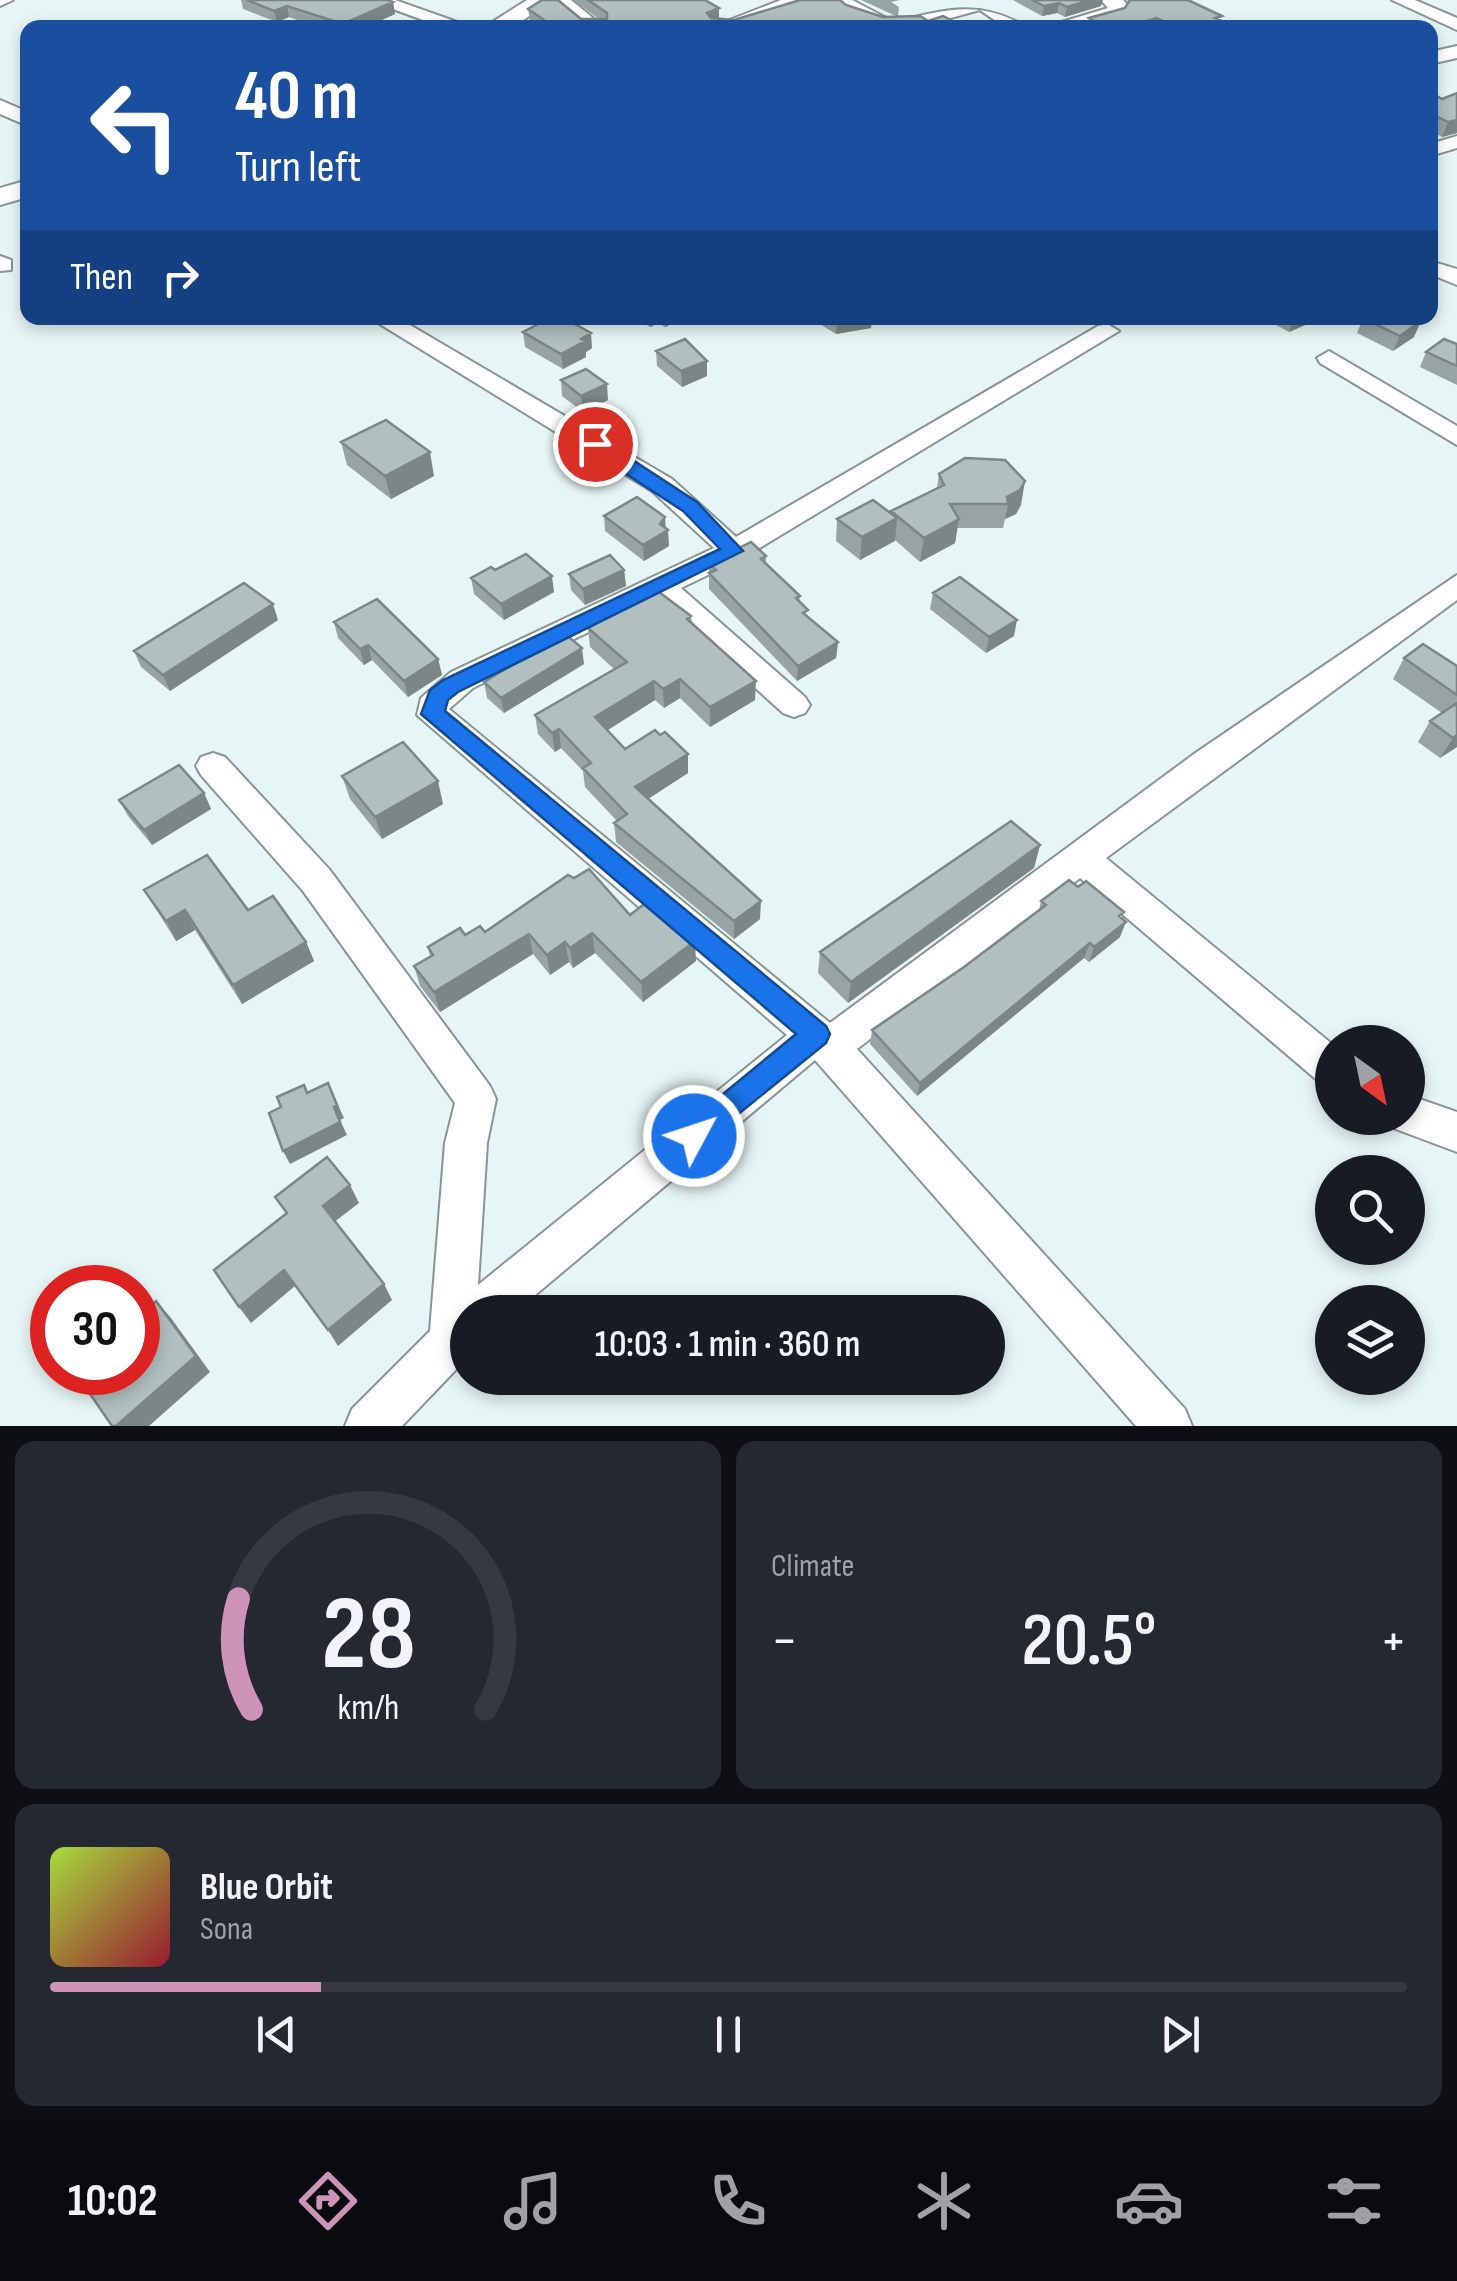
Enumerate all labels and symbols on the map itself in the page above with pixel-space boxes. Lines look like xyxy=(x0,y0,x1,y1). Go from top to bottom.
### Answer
pin xyxy=(553,402,638,487)
north arrow xyxy=(1315,1025,1425,1135)
position arrow xyxy=(642,1084,746,1188)
speed limit sign: 30 xyxy=(30,1265,160,1395)

